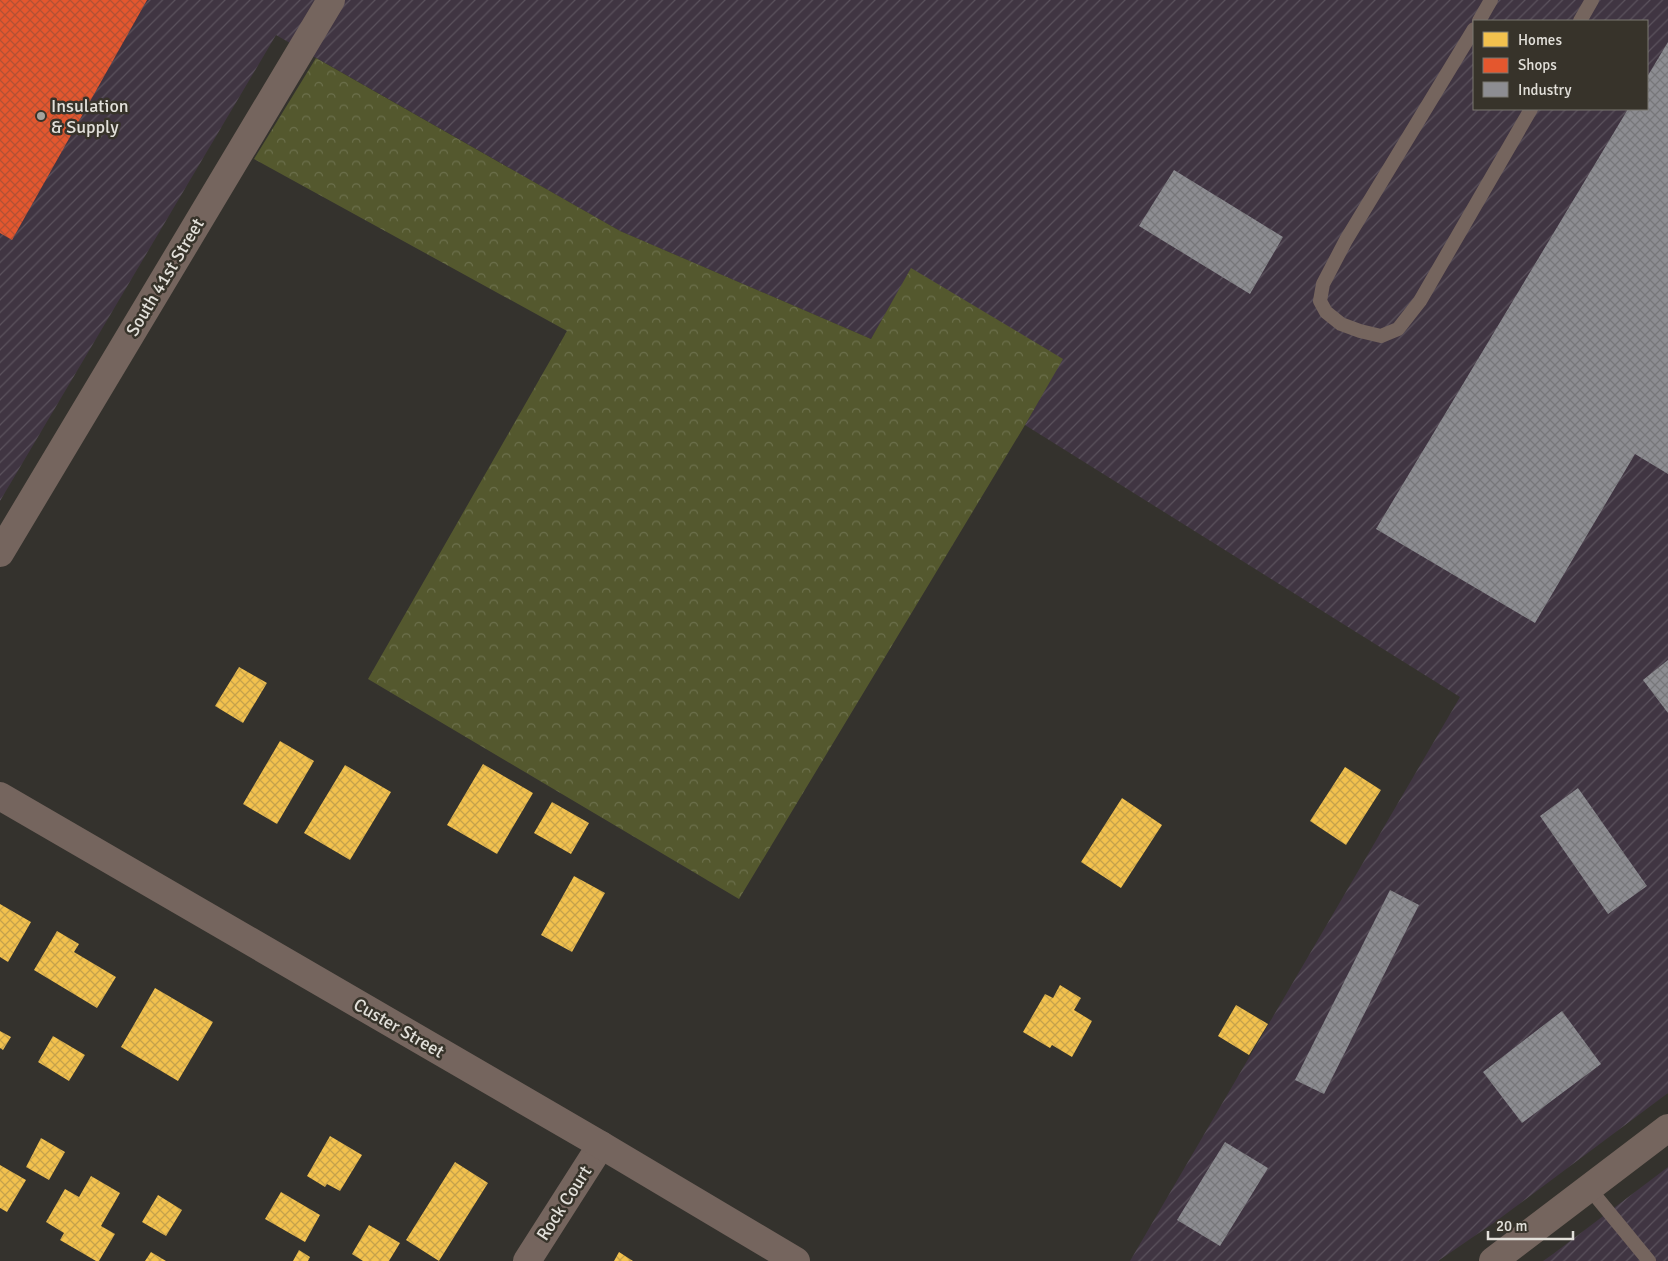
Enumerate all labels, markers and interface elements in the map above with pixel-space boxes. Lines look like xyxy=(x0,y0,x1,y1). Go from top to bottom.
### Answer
legend xyxy=(1473,20,1648,110)
text: Homes xyxy=(1518,31,1562,49)
text: Shops xyxy=(1518,56,1557,74)
text: Industry xyxy=(1518,81,1571,99)
place label: Insulation & Supply xyxy=(51,95,129,138)
marker: Insulation & Supply xyxy=(35,110,47,122)
street label: South 41st Street xyxy=(121,214,209,340)
street label: Custer Street xyxy=(350,993,448,1063)
street label: Rock Court xyxy=(532,1162,596,1244)
scale bar xyxy=(1488,1208,1573,1240)
text: 20 m xyxy=(1496,1217,1527,1235)

